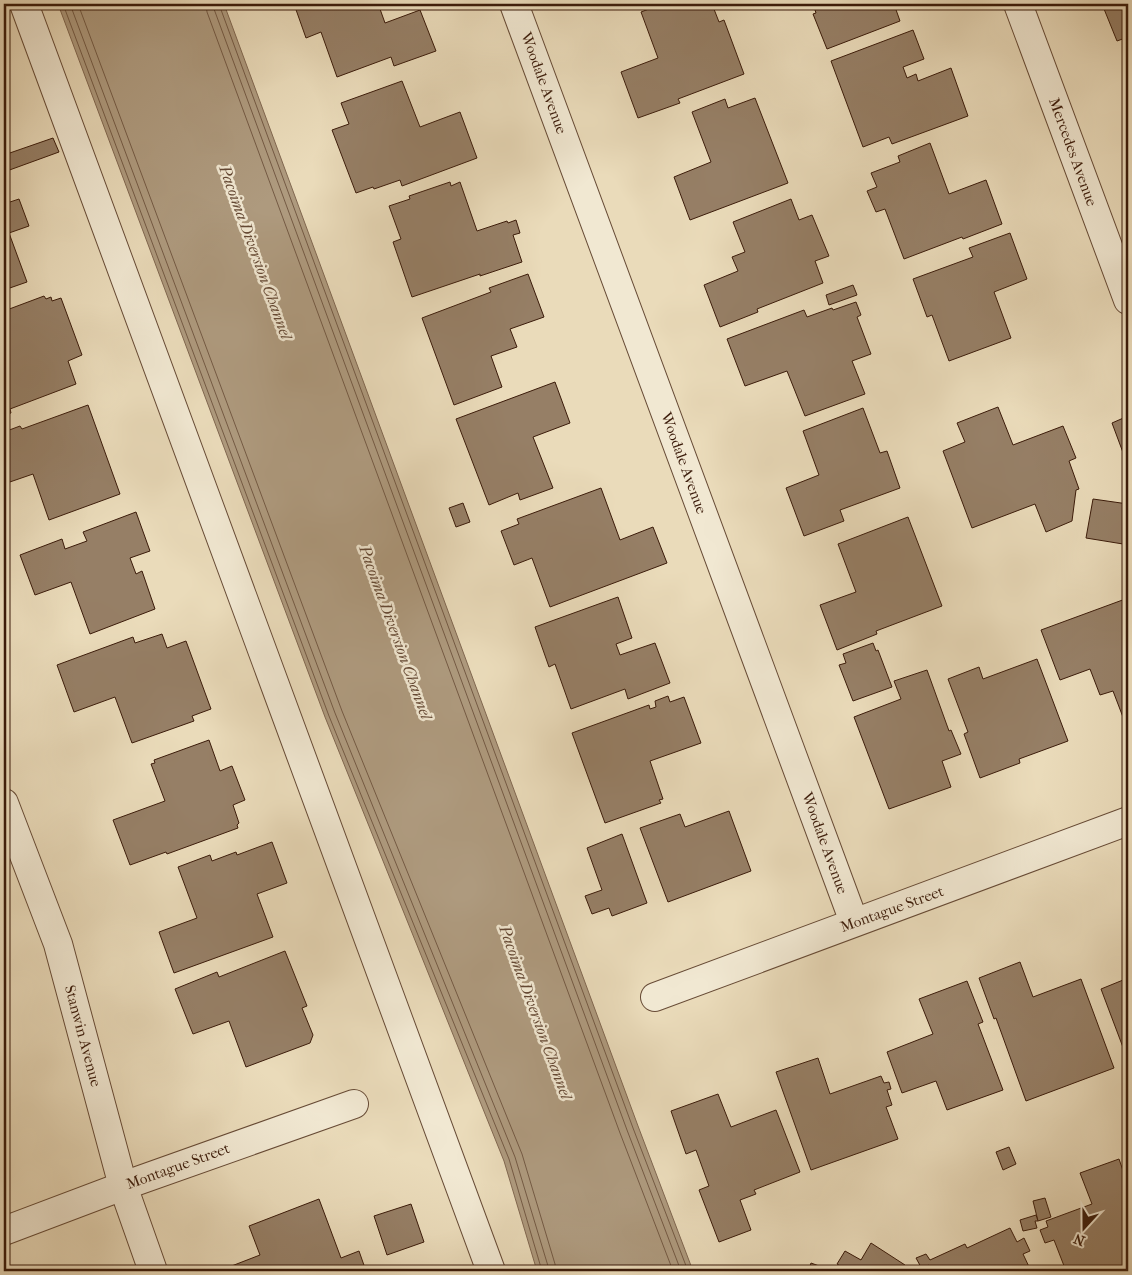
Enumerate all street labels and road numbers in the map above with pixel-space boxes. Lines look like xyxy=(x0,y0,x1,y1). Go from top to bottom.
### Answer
street label: Woodale Avenue xyxy=(517,29,571,137)
street label: Mercedes Avenue xyxy=(1045,95,1101,209)
street label: Woodale Avenue xyxy=(657,409,711,517)
street label: Woodale Avenue xyxy=(798,789,852,897)
street label: Montague Street xyxy=(838,882,947,936)
street label: Stanwin Avenue xyxy=(61,983,105,1089)
street label: Montague Street xyxy=(124,1139,233,1193)

